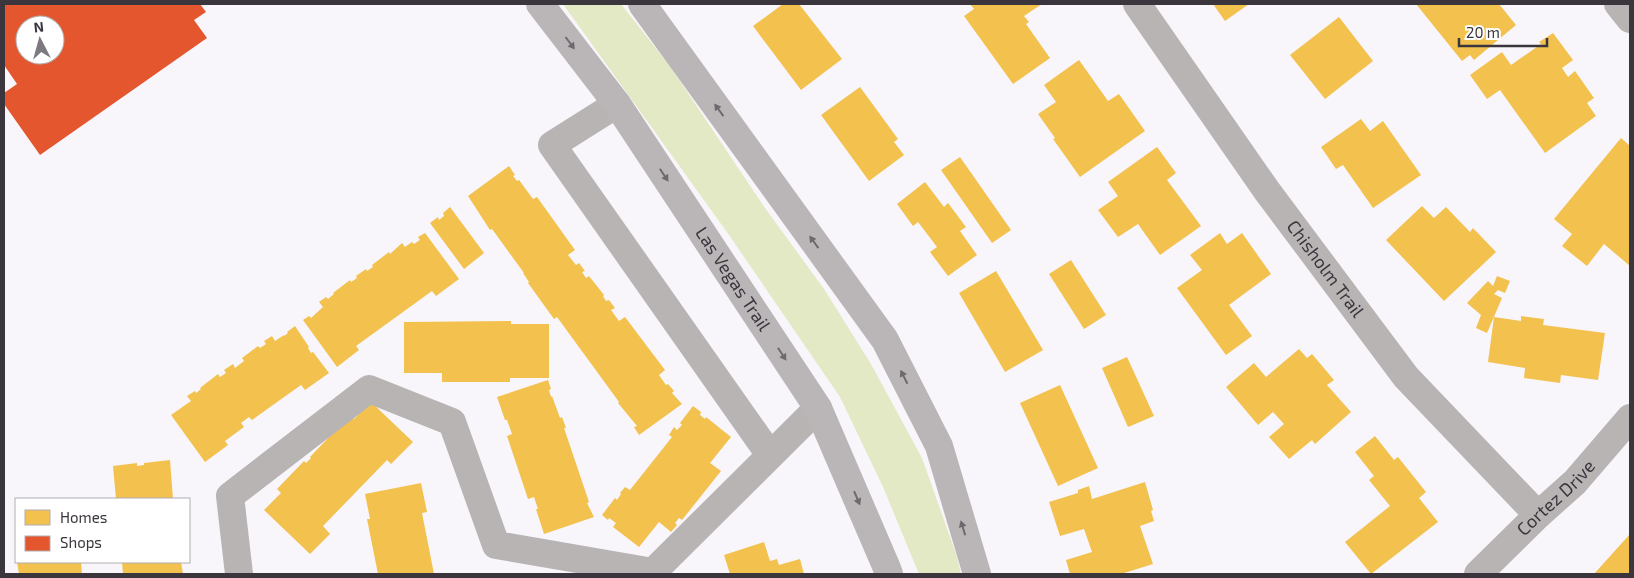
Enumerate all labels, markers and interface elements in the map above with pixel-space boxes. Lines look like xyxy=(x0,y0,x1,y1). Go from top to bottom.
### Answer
north arrow xyxy=(15,15,65,65)
scale bar xyxy=(1459,15,1546,47)
text: N xyxy=(33,18,45,36)
text: 20 m xyxy=(1466,23,1500,41)
one-way arrow xyxy=(565,36,575,50)
one-way arrow xyxy=(714,103,724,117)
one-way arrow xyxy=(659,168,669,182)
street label: Chisholm Trail xyxy=(1283,215,1370,322)
street label: Las Vegas Trail xyxy=(691,222,776,335)
one-way arrow xyxy=(809,235,819,249)
one-way arrow xyxy=(778,348,787,361)
one-way arrow xyxy=(899,370,907,384)
street label: Cortez Drive xyxy=(1512,455,1599,540)
one-way arrow xyxy=(854,491,862,505)
legend xyxy=(15,498,190,563)
text: Homes xyxy=(60,508,107,526)
one-way arrow xyxy=(959,520,967,535)
text: Shops xyxy=(60,533,102,551)

